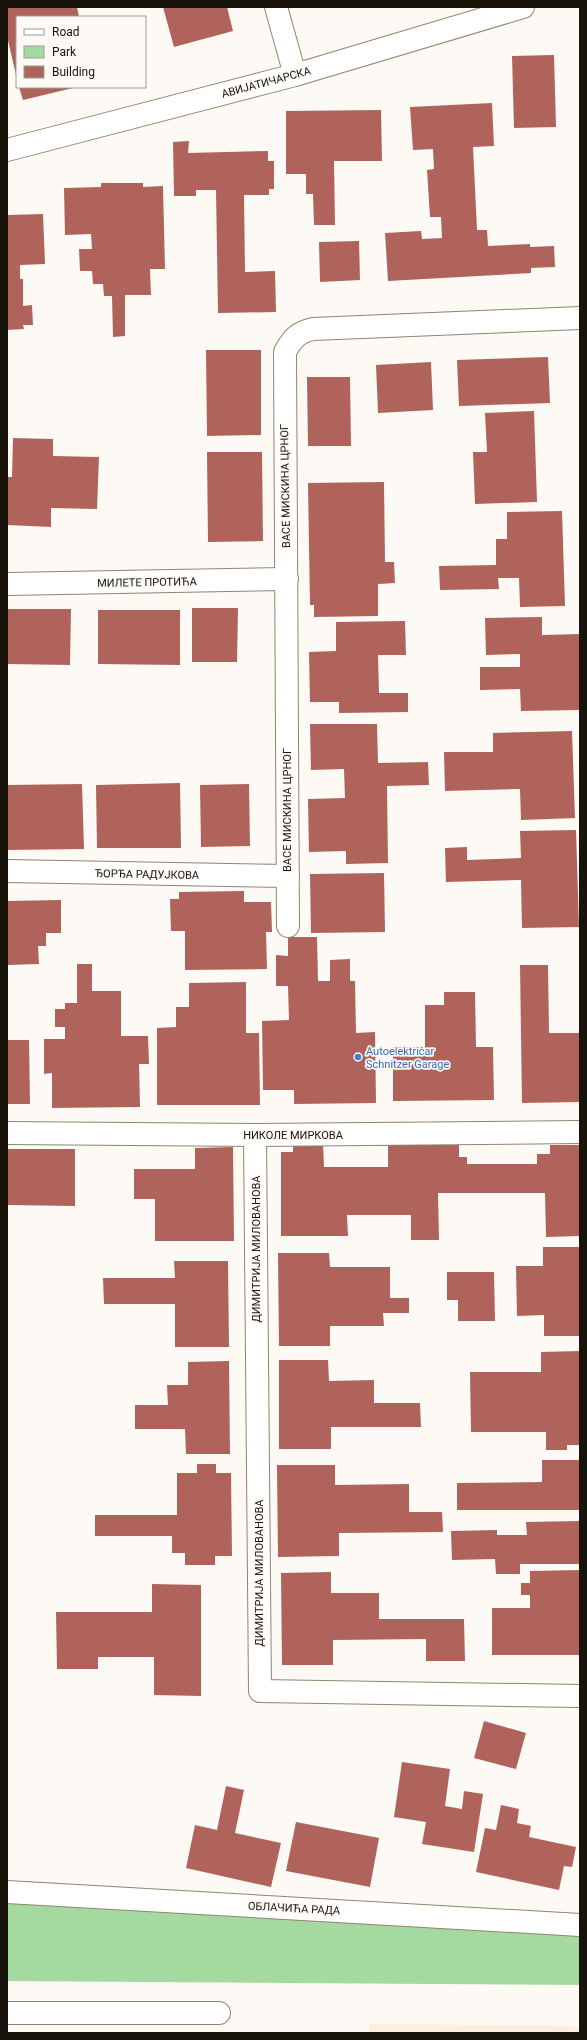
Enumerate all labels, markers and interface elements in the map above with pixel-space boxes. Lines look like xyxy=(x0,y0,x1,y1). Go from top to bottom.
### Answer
legend xyxy=(16,16,146,88)
text: Road xyxy=(52,25,80,39)
text: Park xyxy=(52,45,77,59)
street label: АВИЈАТИЧАРСКА xyxy=(220,64,313,101)
text: Building xyxy=(52,65,95,79)
street label: ВАСЕ МИСКИНА ЦРНОГ xyxy=(278,424,293,548)
street label: МИЛЕТЕ ПРОТИЋА xyxy=(97,575,198,590)
street label: ВАСЕ МИСКИНА ЦРНОГ xyxy=(281,748,294,872)
street label: ЂОРЂА РАДУЈКОВА xyxy=(95,867,200,882)
place label: Autoelektričar Schnitzer Garage xyxy=(366,1045,450,1071)
marker: Autoelektričar Schnitzer Garage xyxy=(353,1052,363,1062)
street label: НИКОЛЕ МИРКОВА xyxy=(243,1129,344,1142)
street label: ДИМИТРИЈА МИЛОВАНОВА xyxy=(250,1175,263,1323)
street label: ДИМИТРИЈА МИЛОВАНОВА xyxy=(253,1499,266,1647)
street label: ОБЛАЧИЋА РАДА xyxy=(248,1900,341,1917)

